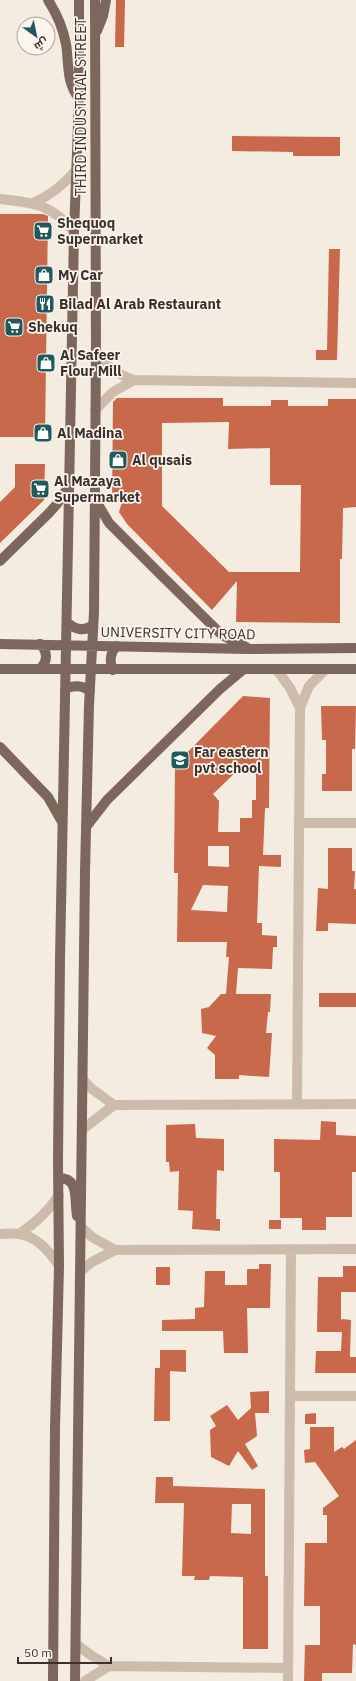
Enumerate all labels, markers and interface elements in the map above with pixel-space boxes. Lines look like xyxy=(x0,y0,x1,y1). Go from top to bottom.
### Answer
north arrow xyxy=(16,16,56,56)
street label: THIRD INDUSTRIAL STREET xyxy=(72,18,90,196)
text: ش xyxy=(32,35,51,54)
place label: Shequoq Supermarket xyxy=(57,214,143,248)
supermarket icon: Shequoq Supermarket xyxy=(32,220,54,242)
shop icon: My Car xyxy=(33,264,55,286)
place label: My Car xyxy=(58,266,103,284)
restaurant icon: Bilad Al Arab Restaurant xyxy=(34,293,56,315)
place label: Bilad Al Arab Restaurant xyxy=(59,295,221,313)
supermarket icon: Shekuq xyxy=(3,316,25,338)
place label: Shekuq xyxy=(28,318,78,336)
place label: Al Safeer Flour Mill xyxy=(60,346,121,380)
shop icon: Al Safeer Flour Mill xyxy=(35,352,57,374)
shop icon: Al Madina xyxy=(32,422,54,444)
place label: Al Madina xyxy=(57,424,122,442)
shop icon: Al qusais xyxy=(107,449,129,471)
place label: Al qusais xyxy=(132,451,192,469)
place label: Al Mazaya Supermarket xyxy=(54,472,140,506)
supermarket icon: Al Mazaya Supermarket xyxy=(29,478,51,500)
street label: UNIVERSITY CITY ROAD xyxy=(100,623,256,643)
place label: Far eastern pvt school xyxy=(194,743,269,777)
school or university icon: Far eastern pvt school xyxy=(169,749,191,771)
scale bar xyxy=(18,1639,111,1665)
text: 50 m xyxy=(24,1645,52,1660)

